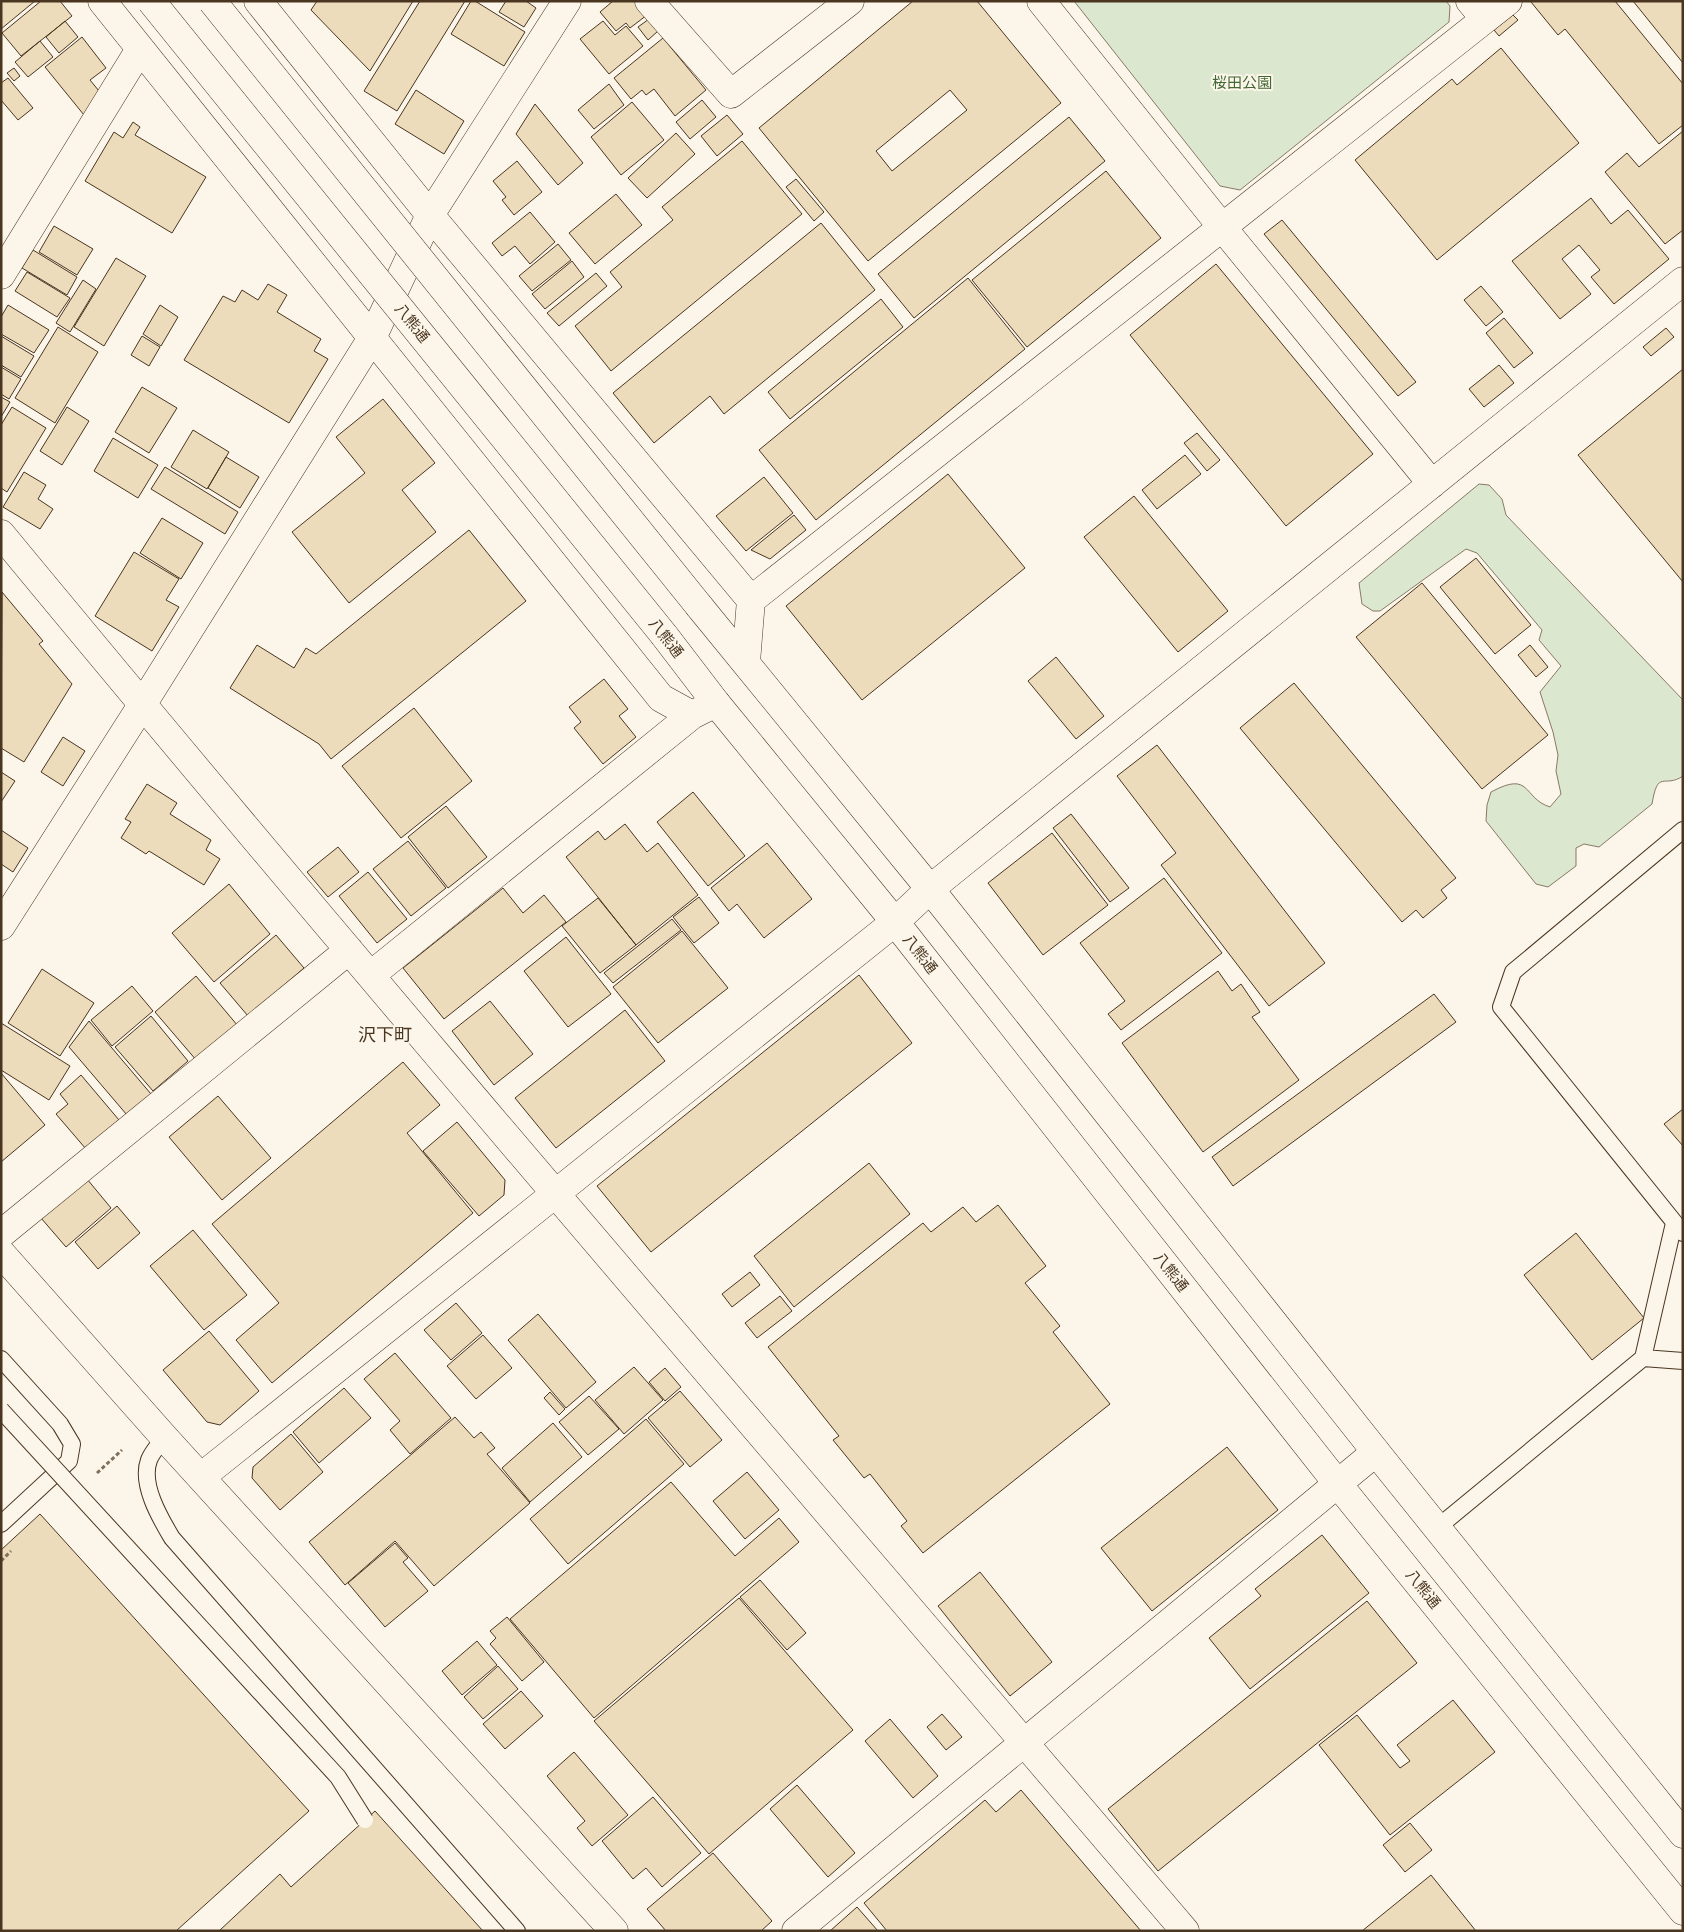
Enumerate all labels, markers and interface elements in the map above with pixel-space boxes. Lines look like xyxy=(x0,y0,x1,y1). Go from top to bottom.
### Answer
park label: 桜田公園 xyxy=(1212,74,1272,91)
street label: 八熊通 xyxy=(392,300,433,346)
street label: 八熊通 xyxy=(646,615,687,661)
street label: 八熊通 xyxy=(900,931,941,977)
district label: 沢下町 xyxy=(358,1024,412,1045)
street label: 八熊通 xyxy=(1151,1249,1192,1295)
street label: 八熊通 xyxy=(1403,1566,1444,1612)

